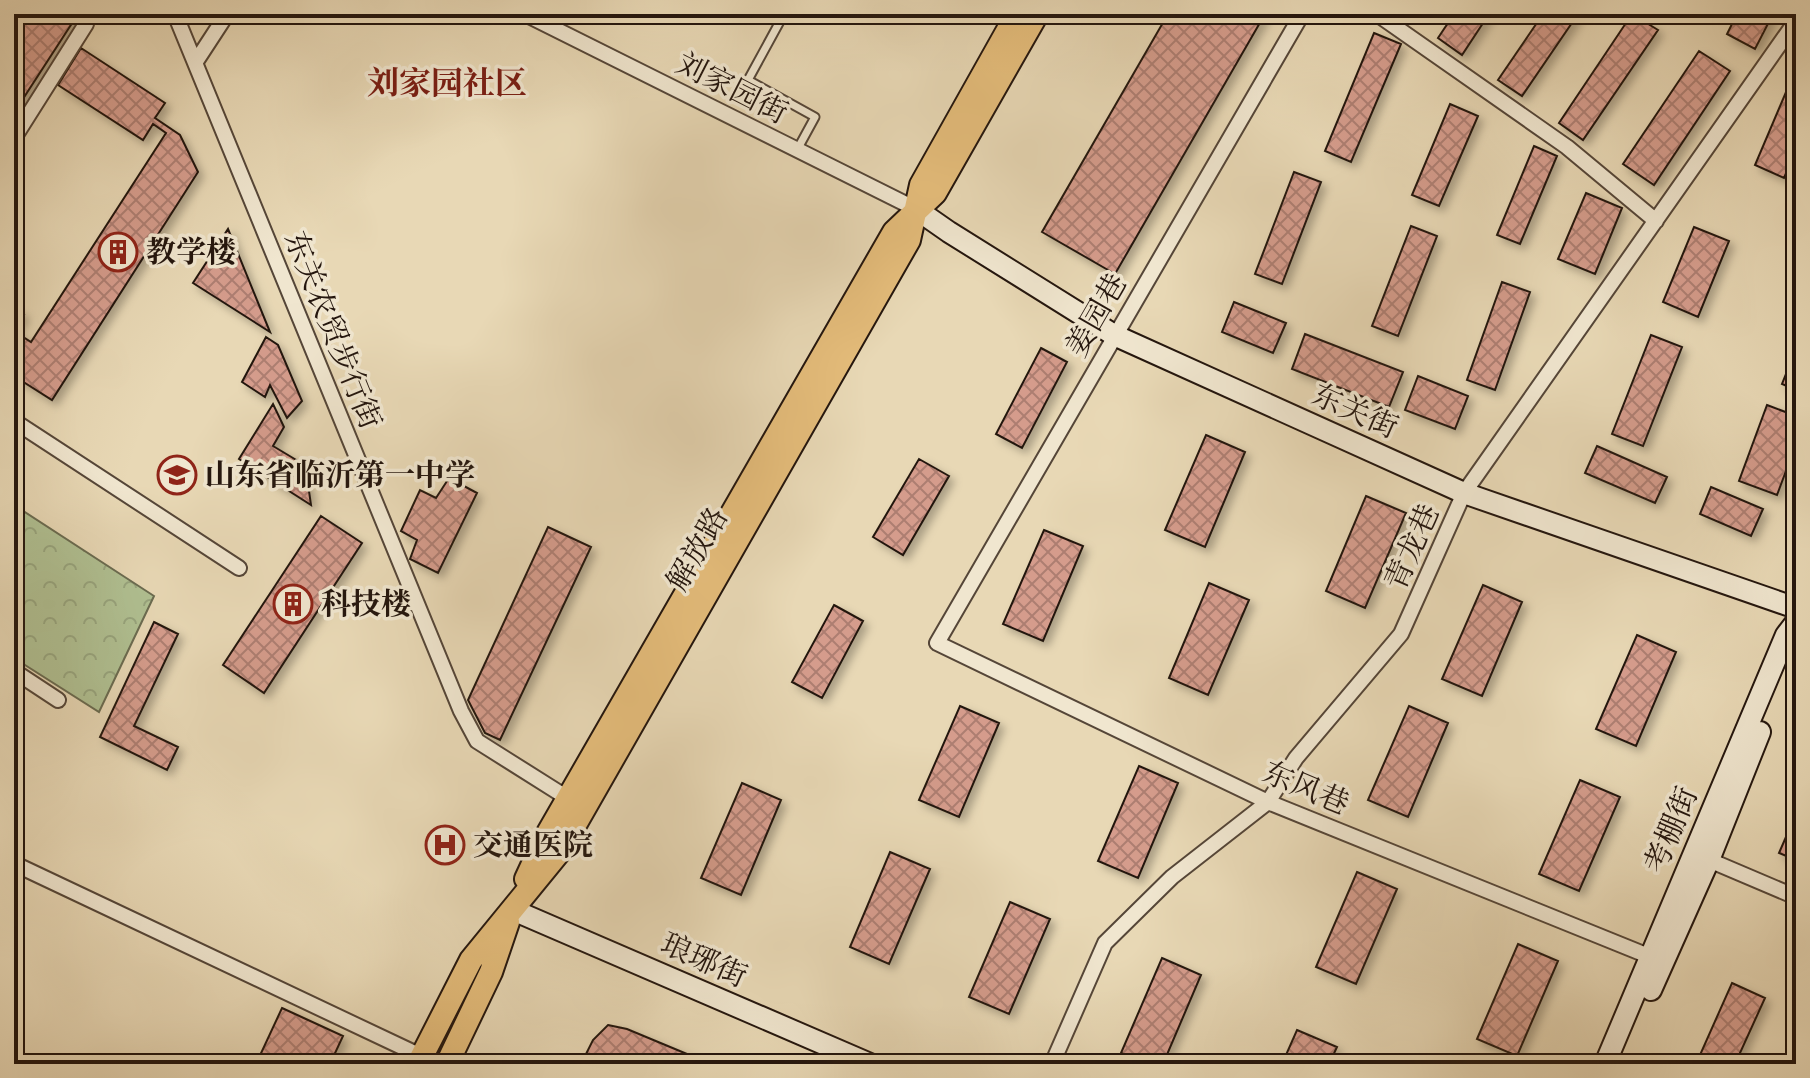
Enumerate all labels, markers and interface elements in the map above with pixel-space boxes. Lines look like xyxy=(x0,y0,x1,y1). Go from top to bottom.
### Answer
street label: 刘家园街 xyxy=(669,46,793,133)
district label: 刘家园社区 xyxy=(367,65,527,105)
street label: 东关农贸步行街 xyxy=(275,226,388,435)
building icon: 教学楼 xyxy=(97,231,139,273)
place label: 教学楼 xyxy=(146,235,236,272)
street label: 姜园巷 xyxy=(1059,268,1136,364)
street label: 东关街 xyxy=(1306,377,1403,448)
school or university icon: 山东省临沂第一中学 xyxy=(156,454,198,496)
place label: 山东省临沂第一中学 xyxy=(205,458,475,495)
street label: 青龙巷 xyxy=(1378,499,1449,596)
street label: 解放路 xyxy=(660,502,737,598)
building icon: 科技楼 xyxy=(272,583,314,625)
place label: 科技楼 xyxy=(321,587,411,624)
street label: 东风巷 xyxy=(1257,755,1354,824)
street label: 考棚街 xyxy=(1638,782,1707,879)
hospital icon: 交通医院 xyxy=(424,824,466,866)
place label: 交通医院 xyxy=(473,828,593,865)
street label: 琅琊街 xyxy=(655,926,752,997)

